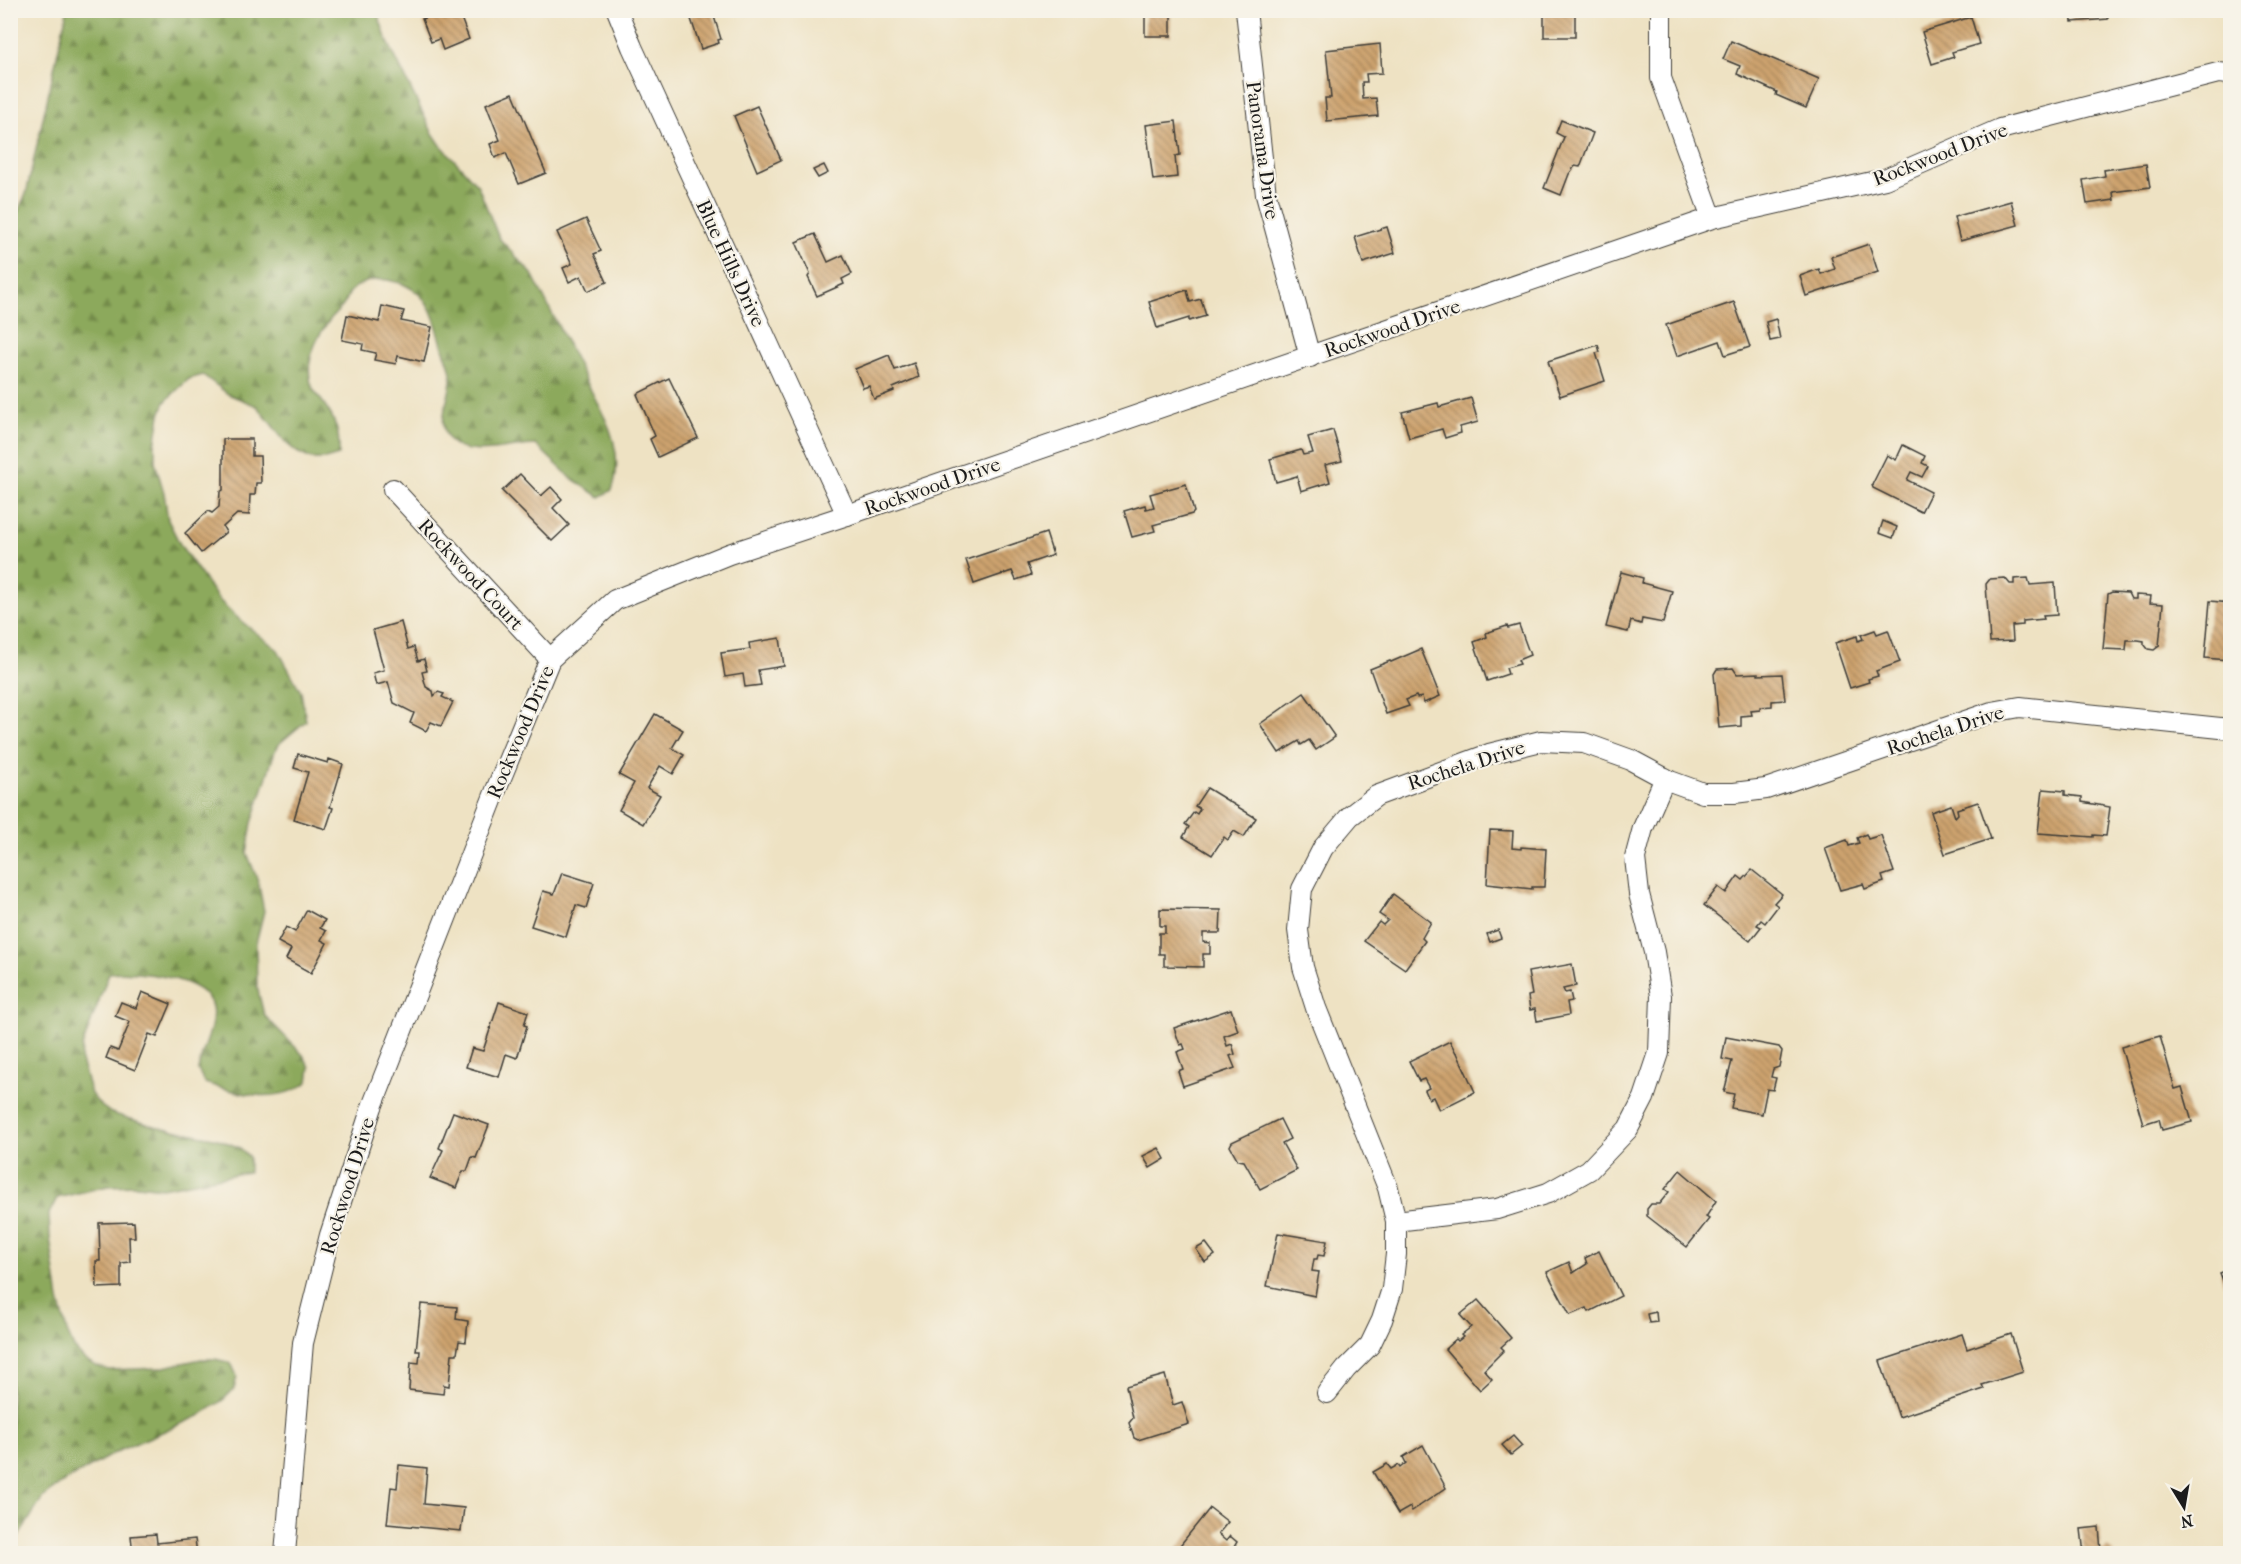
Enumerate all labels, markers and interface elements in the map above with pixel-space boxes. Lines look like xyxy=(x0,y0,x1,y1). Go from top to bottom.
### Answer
street label: Panorama Drive xyxy=(1241,79,1284,221)
street label: Rockwood Drive xyxy=(1870,118,2011,191)
street label: Blue Hills Drive xyxy=(691,196,770,330)
street label: Rockwood Drive xyxy=(1321,294,1463,363)
street label: Rockwood Drive xyxy=(861,452,1003,521)
street label: Rockwood Court xyxy=(413,514,528,635)
street label: Rockwood Drive xyxy=(482,662,559,802)
street label: Rochela Drive xyxy=(1884,701,2007,760)
street label: Rochela Drive xyxy=(1405,736,1528,795)
street label: Rockwood Drive xyxy=(316,1115,379,1258)
north arrow xyxy=(2154,1477,2214,1537)
text: N xyxy=(2178,1511,2195,1532)

